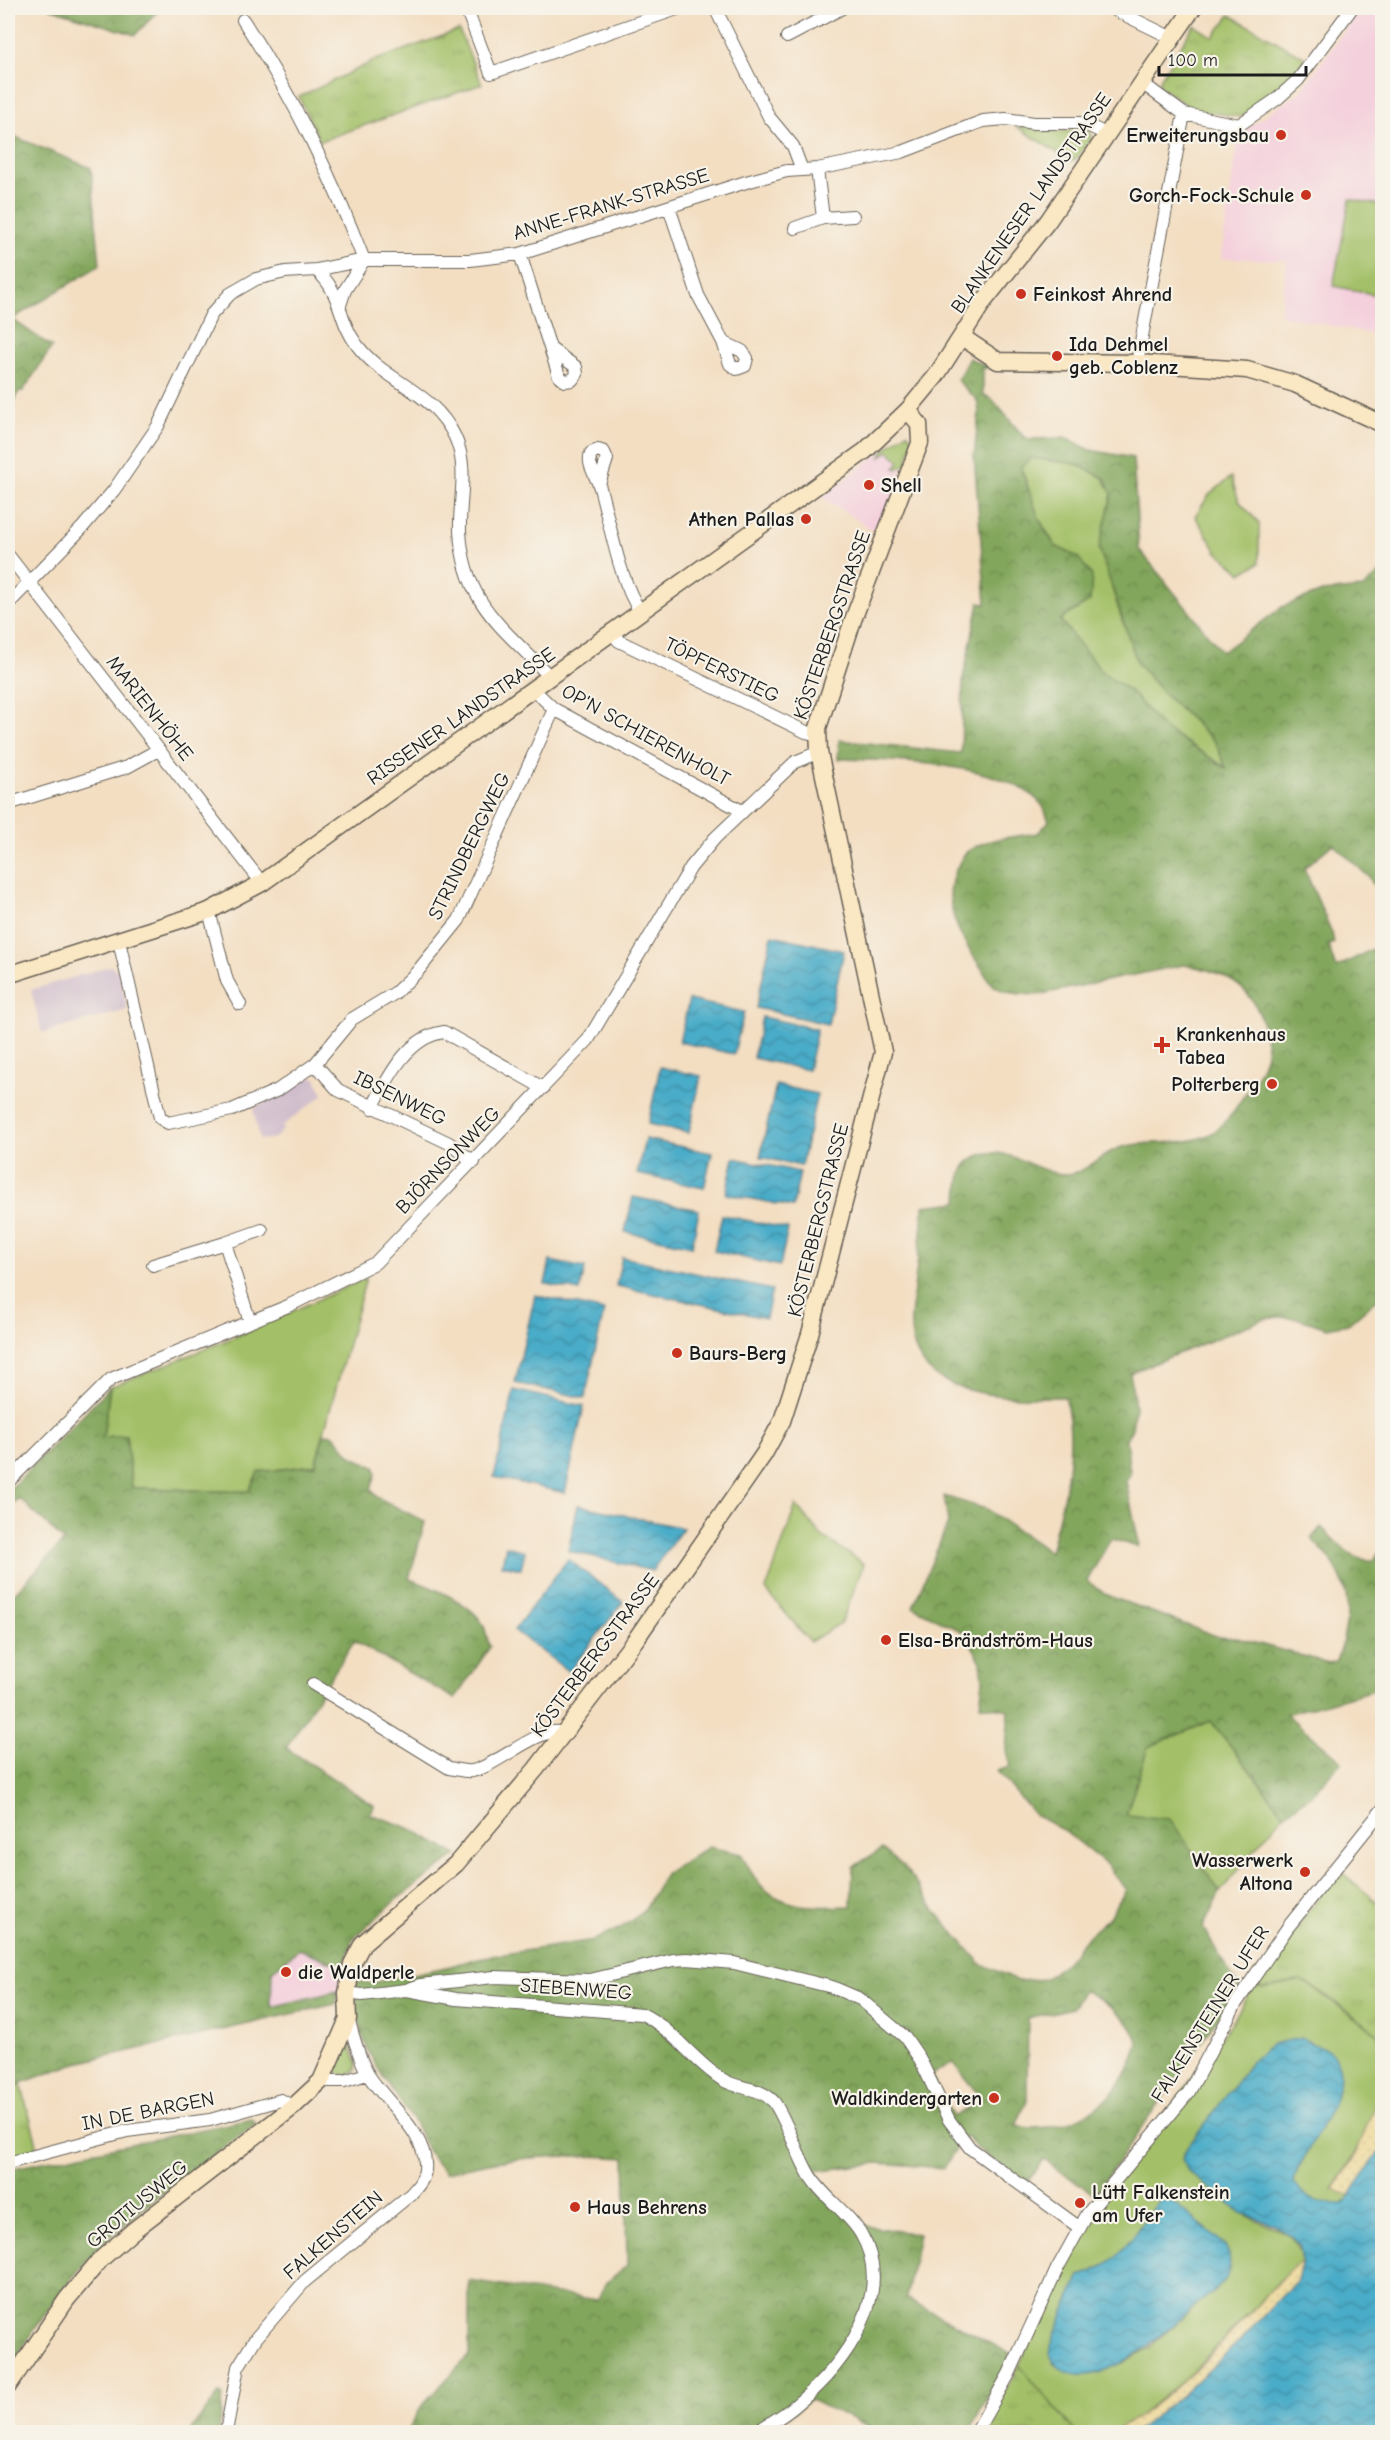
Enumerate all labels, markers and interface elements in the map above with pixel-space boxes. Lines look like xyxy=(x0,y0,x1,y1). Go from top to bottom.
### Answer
scale bar xyxy=(1159,39,1306,77)
text: 100 m xyxy=(1168,50,1218,71)
street label: BLANKENESER LANDSTRASSE xyxy=(946,88,1116,318)
place label: Erweiterungsbau xyxy=(1126,124,1269,147)
marker: Erweiterungsbau xyxy=(1274,128,1288,142)
street label: ANNE-FRANK-STRASSE xyxy=(510,163,712,245)
place label: Gorch-Fock-Schule xyxy=(1129,184,1294,207)
marker: Gorch-Fock-Schule xyxy=(1299,188,1313,202)
place label: Feinkost Ahrend xyxy=(1033,283,1172,306)
marker: Feinkost Ahrend xyxy=(1014,287,1028,301)
place label: Ida Dehmel geb. Coblenz xyxy=(1069,333,1178,379)
marker: Ida Dehmel geb. Coblenz xyxy=(1050,349,1064,363)
place label: Shell xyxy=(881,474,922,497)
marker: Shell xyxy=(862,478,876,492)
place label: Athen Pallas xyxy=(689,508,794,531)
marker: Athen Pallas xyxy=(799,512,813,526)
street label: KÖSTERBERGSTRASSE xyxy=(789,527,875,723)
street label: TÖPFERSTIEG xyxy=(661,632,783,708)
street label: RISSENER LANDSTRASSE xyxy=(363,642,559,790)
street label: MARIENHÖHE xyxy=(102,651,198,765)
street label: OP'N SCHIERENHOLT xyxy=(558,679,735,791)
street label: STRINDBERGWEG xyxy=(423,769,515,923)
place label: Krankenhaus Tabea xyxy=(1176,1023,1285,1069)
marker: Krankenhaus Tabea xyxy=(1153,1036,1171,1054)
street label: IBSENWEG xyxy=(350,1066,450,1130)
place label: Polterberg xyxy=(1171,1073,1260,1096)
marker: Polterberg xyxy=(1265,1077,1279,1091)
street label: BJÖRNSONWEG xyxy=(391,1102,505,1218)
street label: KÖSTERBERGSTRASSE xyxy=(783,1121,853,1319)
place label: Baurs-Berg xyxy=(689,1342,787,1365)
marker: Baurs-Berg xyxy=(670,1346,684,1360)
street label: KÖSTERBERGSTRASSE xyxy=(526,1569,664,1741)
place label: Elsa-Brändström-Haus xyxy=(898,1629,1093,1652)
marker: Elsa-Brändström-Haus xyxy=(879,1633,893,1647)
place label: Wasserwerk Altona xyxy=(1192,1849,1293,1895)
marker: Wasserwerk Altona xyxy=(1298,1865,1312,1879)
street label: FALKENSTEINER UFER xyxy=(1146,1921,1274,2107)
place label: die Waldperle xyxy=(298,1961,415,1984)
marker: die Waldperle xyxy=(279,1965,293,1979)
street label: SIEBENWEG xyxy=(519,1974,633,2004)
street label: IN DE BARGEN xyxy=(80,2087,216,2135)
place label: Waldkindergarten xyxy=(832,2087,982,2110)
marker: Waldkindergarten xyxy=(987,2091,1001,2105)
street label: GROTIUSWEG xyxy=(82,2155,192,2253)
place label: Lütt Falkenstein am Ufer xyxy=(1092,2181,1230,2227)
street label: FALKENSTEIN xyxy=(279,2186,387,2284)
place label: Haus Behrens xyxy=(587,2196,707,2219)
marker: Lütt Falkenstein am Ufer xyxy=(1073,2196,1087,2210)
marker: Haus Behrens xyxy=(568,2200,582,2214)

